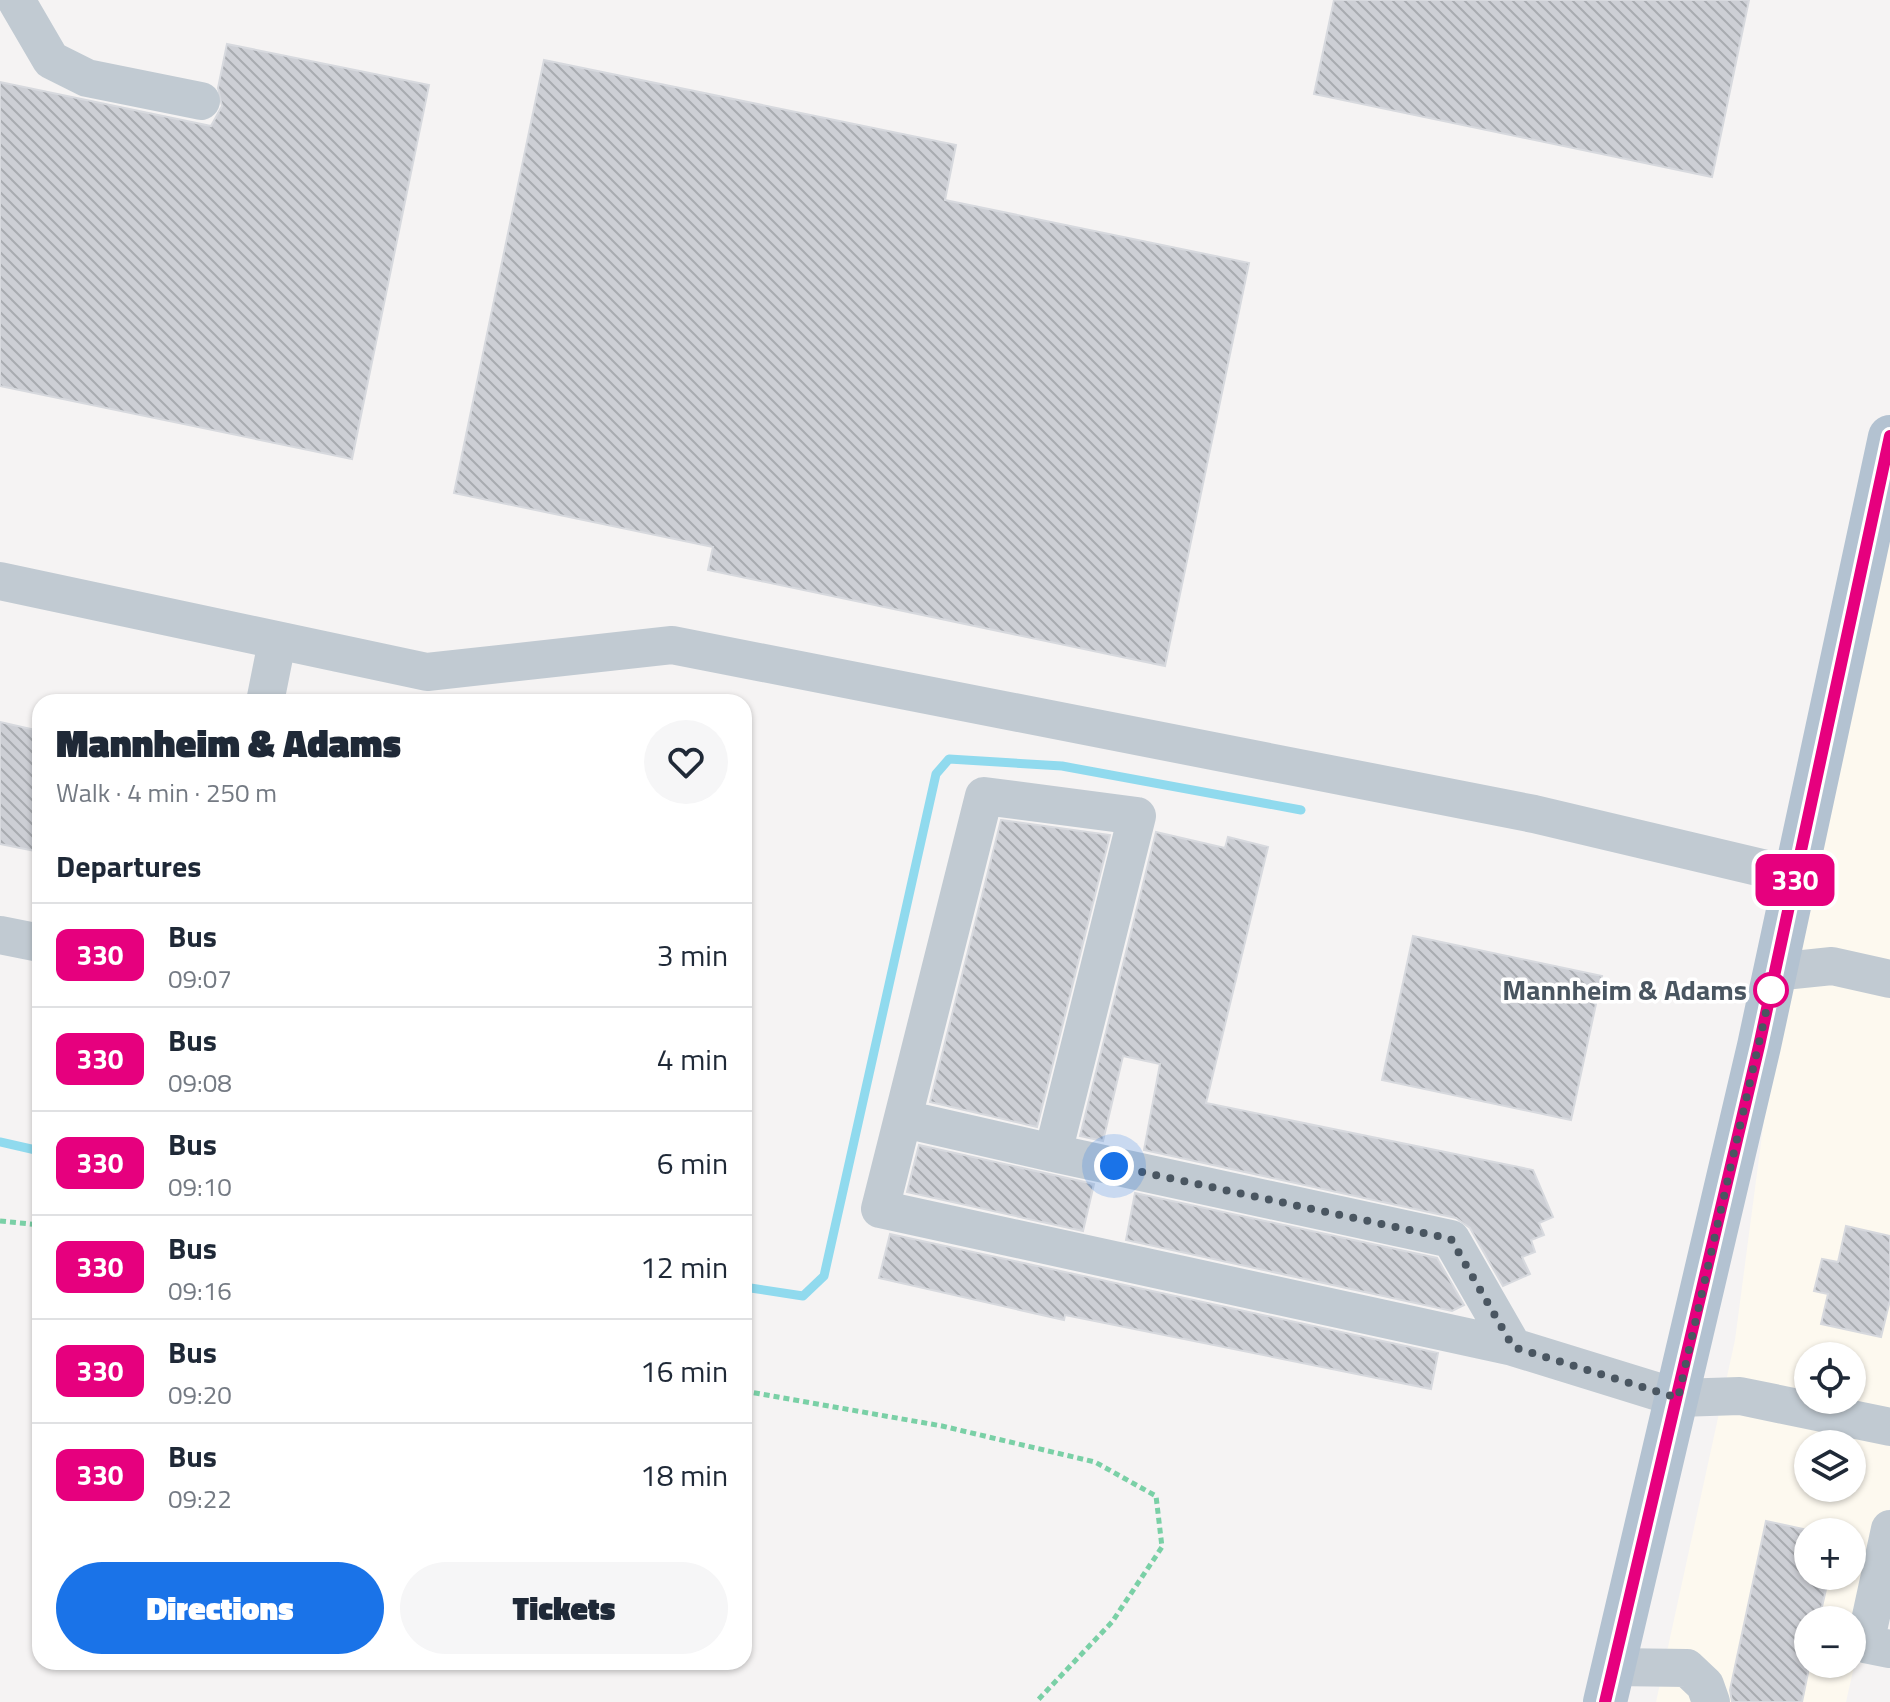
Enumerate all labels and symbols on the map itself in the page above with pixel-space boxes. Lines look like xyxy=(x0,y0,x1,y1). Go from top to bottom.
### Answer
line badge: 330 xyxy=(1749,854,1841,906)
place label: Mannheim & Adams xyxy=(1502,968,1747,1011)
marker: Mannheim & Adams xyxy=(1754,973,1788,1007)
your location xyxy=(1094,1146,1134,1186)

